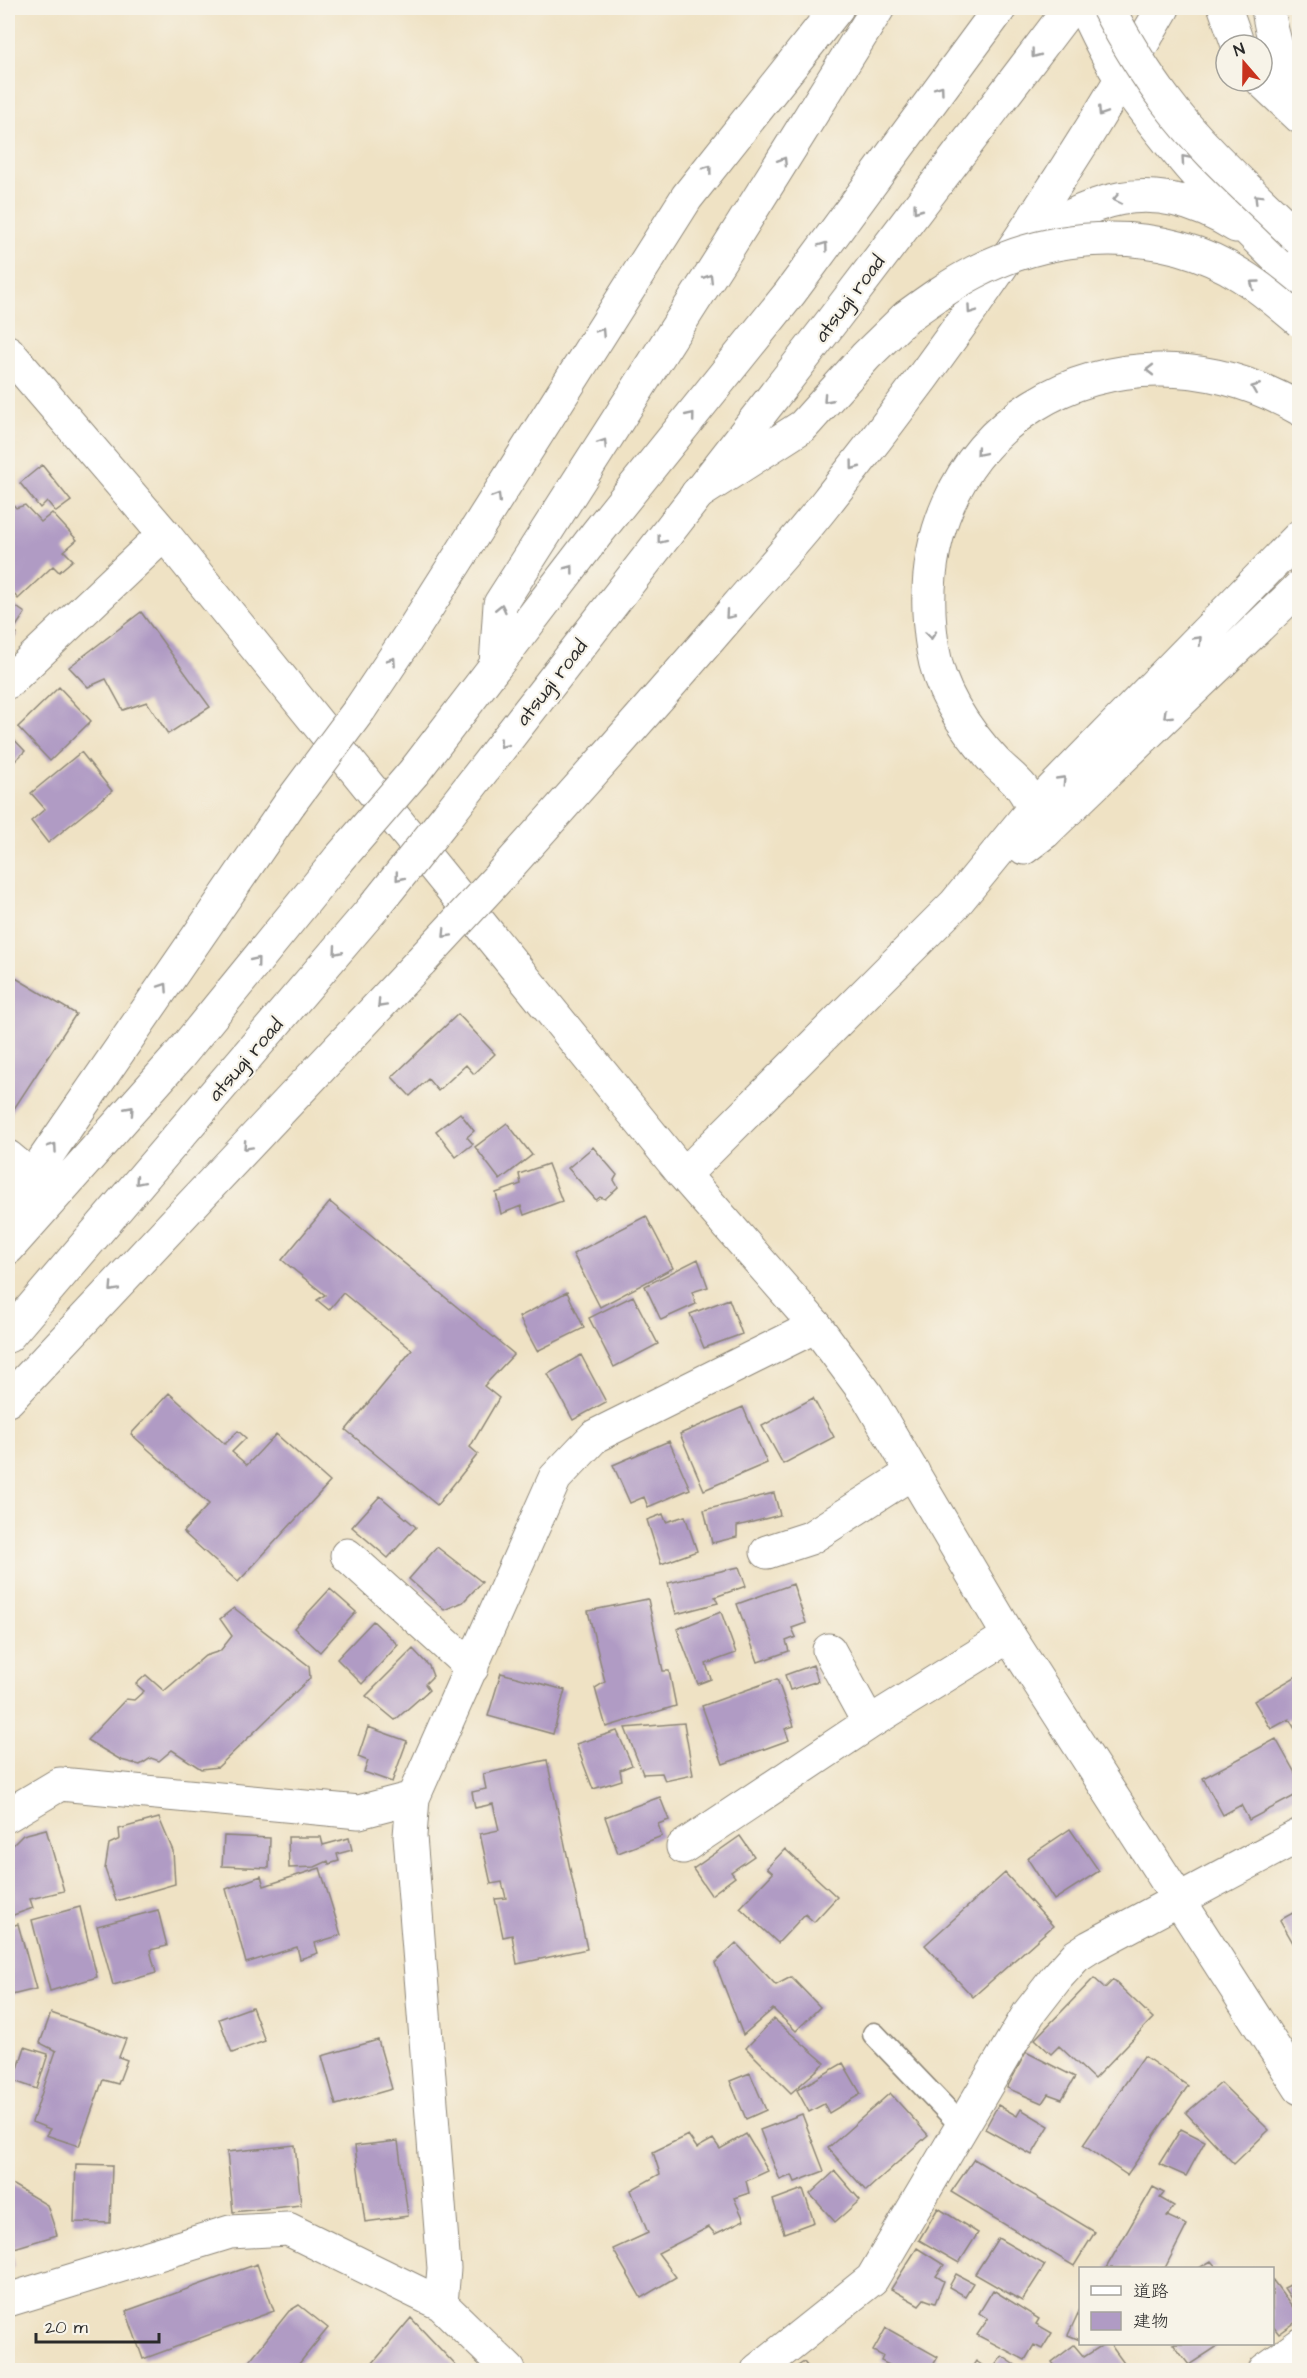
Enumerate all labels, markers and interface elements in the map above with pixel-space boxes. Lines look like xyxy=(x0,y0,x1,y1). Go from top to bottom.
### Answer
north arrow xyxy=(1214,33,1274,93)
text: N xyxy=(1231,38,1248,62)
one-way arrow xyxy=(1031,47,1042,58)
one-way arrow xyxy=(933,84,944,95)
one-way arrow xyxy=(1097,106,1109,116)
one-way arrow xyxy=(1181,155,1192,166)
one-way arrow xyxy=(776,157,787,168)
one-way arrow xyxy=(701,164,712,175)
one-way arrow xyxy=(1112,192,1122,205)
one-way arrow xyxy=(1255,195,1266,206)
one-way arrow xyxy=(913,203,924,214)
one-way arrow xyxy=(817,241,828,252)
street label: atsugi road xyxy=(808,249,893,349)
one-way arrow xyxy=(701,274,712,285)
one-way arrow xyxy=(1250,281,1261,292)
one-way arrow xyxy=(967,303,978,314)
one-way arrow xyxy=(594,327,605,338)
one-way arrow xyxy=(1146,364,1155,376)
one-way arrow xyxy=(1251,383,1262,395)
one-way arrow xyxy=(823,392,834,403)
one-way arrow xyxy=(683,412,694,423)
one-way arrow xyxy=(596,438,607,449)
one-way arrow xyxy=(976,445,987,456)
one-way arrow xyxy=(851,459,862,470)
one-way arrow xyxy=(490,492,501,503)
one-way arrow xyxy=(657,533,668,544)
one-way arrow xyxy=(563,565,574,576)
one-way arrow xyxy=(494,603,507,613)
one-way arrow xyxy=(725,608,736,619)
one-way arrow xyxy=(924,630,937,639)
street label: atsugi road xyxy=(509,634,595,732)
one-way arrow xyxy=(1190,637,1201,648)
one-way arrow xyxy=(385,657,396,668)
one-way arrow xyxy=(1163,707,1174,718)
one-way arrow xyxy=(499,737,510,748)
one-way arrow xyxy=(1054,776,1065,787)
one-way arrow xyxy=(395,870,406,881)
one-way arrow xyxy=(442,928,453,938)
one-way arrow xyxy=(333,944,344,955)
one-way arrow xyxy=(248,957,259,968)
one-way arrow xyxy=(157,982,168,993)
one-way arrow xyxy=(377,997,388,1008)
street label: atsugi road xyxy=(202,1012,291,1108)
one-way arrow xyxy=(123,1106,134,1117)
one-way arrow xyxy=(243,1139,254,1150)
one-way arrow xyxy=(45,1142,56,1153)
one-way arrow xyxy=(136,1174,147,1185)
one-way arrow xyxy=(110,1281,121,1292)
legend xyxy=(1079,2267,1274,2345)
text: 道路 xyxy=(1133,2279,1169,2304)
scale bar xyxy=(36,2306,159,2344)
text: 建物 xyxy=(1133,2309,1169,2334)
text: 20 m xyxy=(45,2315,88,2340)

